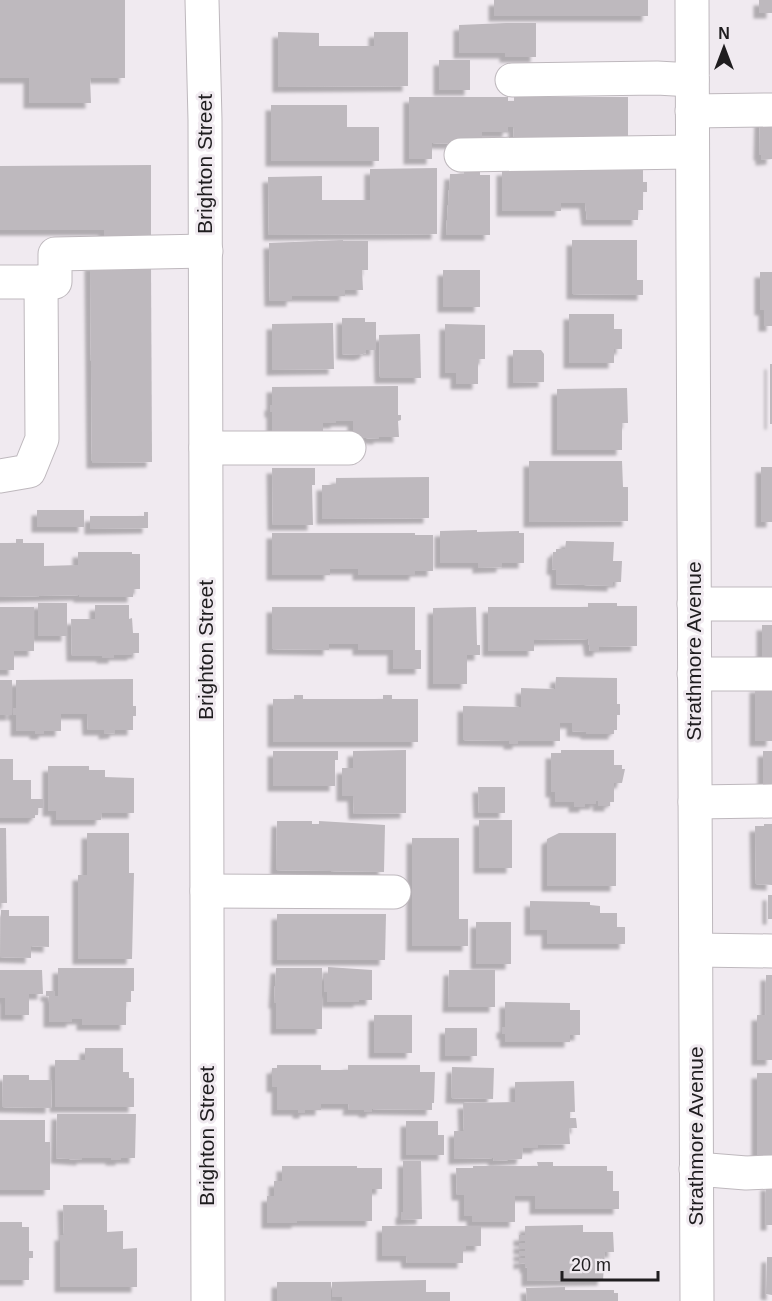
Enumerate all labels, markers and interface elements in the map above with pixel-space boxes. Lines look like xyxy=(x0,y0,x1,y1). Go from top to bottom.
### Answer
north arrow xyxy=(694,18,754,78)
text: N xyxy=(718,25,730,42)
street label: Brighton Street xyxy=(193,94,216,234)
street label: Strathmore Avenue xyxy=(682,561,705,741)
street label: Brighton Street xyxy=(194,580,217,720)
street label: Strathmore Avenue xyxy=(684,1046,707,1226)
street label: Brighton Street xyxy=(195,1066,218,1206)
scale bar xyxy=(562,1244,658,1282)
text: 20 m xyxy=(571,1255,611,1275)

